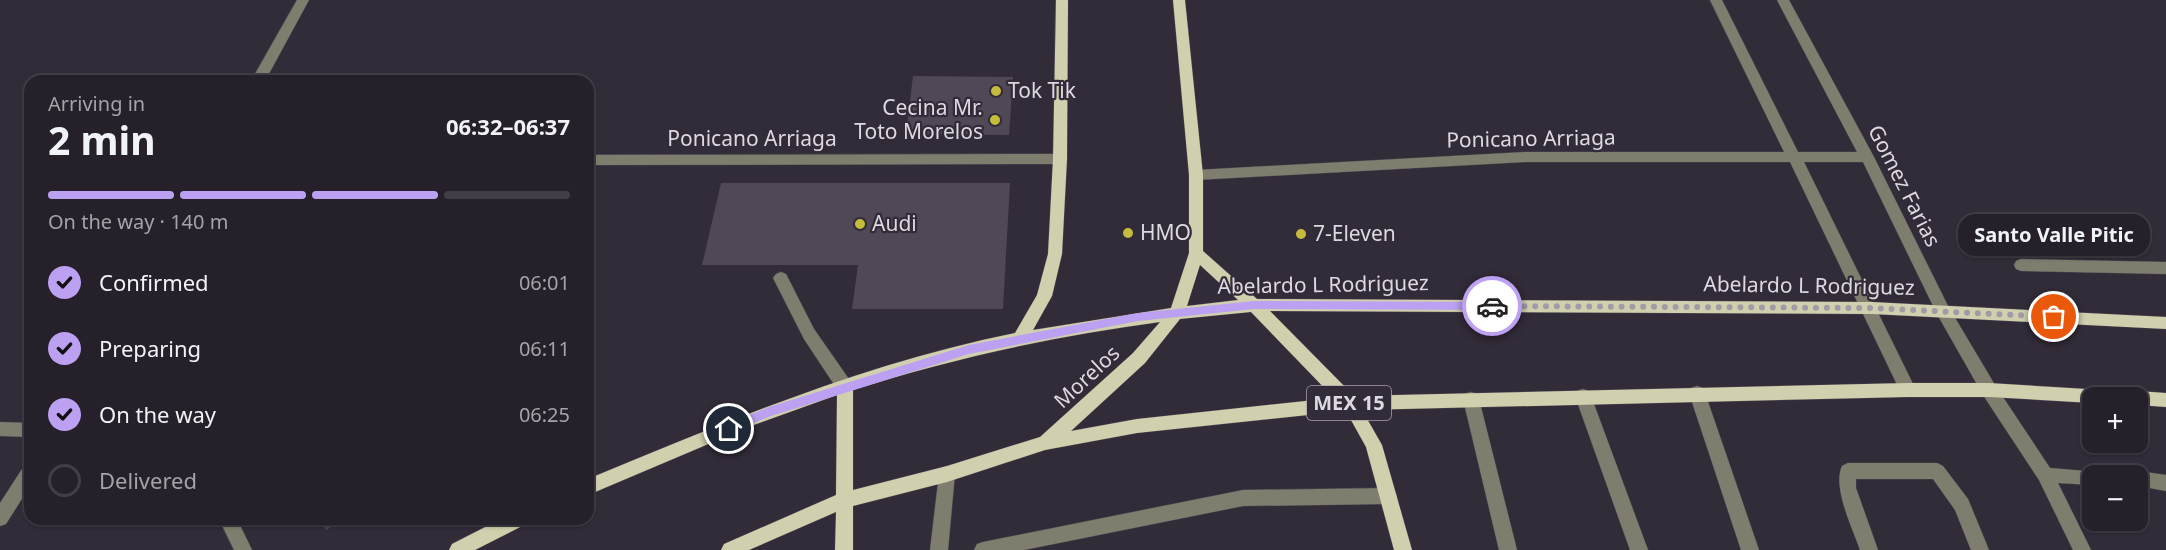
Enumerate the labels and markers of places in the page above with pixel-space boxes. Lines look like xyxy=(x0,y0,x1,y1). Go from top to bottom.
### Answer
place label: Tok Tik xyxy=(1008,76,1077,104)
marker: Tok Tik xyxy=(989,84,1003,98)
place label: Cecina Mr. Toto Morelos xyxy=(854,93,983,145)
marker: Cecina Mr. Toto Morelos xyxy=(988,113,1002,127)
place label: Audi xyxy=(872,209,917,237)
callout: Santo Valle Pitic xyxy=(1958,215,2150,257)
marker: Audi xyxy=(853,217,867,231)
place label: HMO xyxy=(1140,218,1191,246)
place label: 7-Eleven xyxy=(1313,219,1396,247)
marker: HMO xyxy=(1121,226,1135,240)
marker: 7-Eleven xyxy=(1294,227,1308,241)
pin xyxy=(2028,291,2079,342)
pin xyxy=(703,403,754,454)

